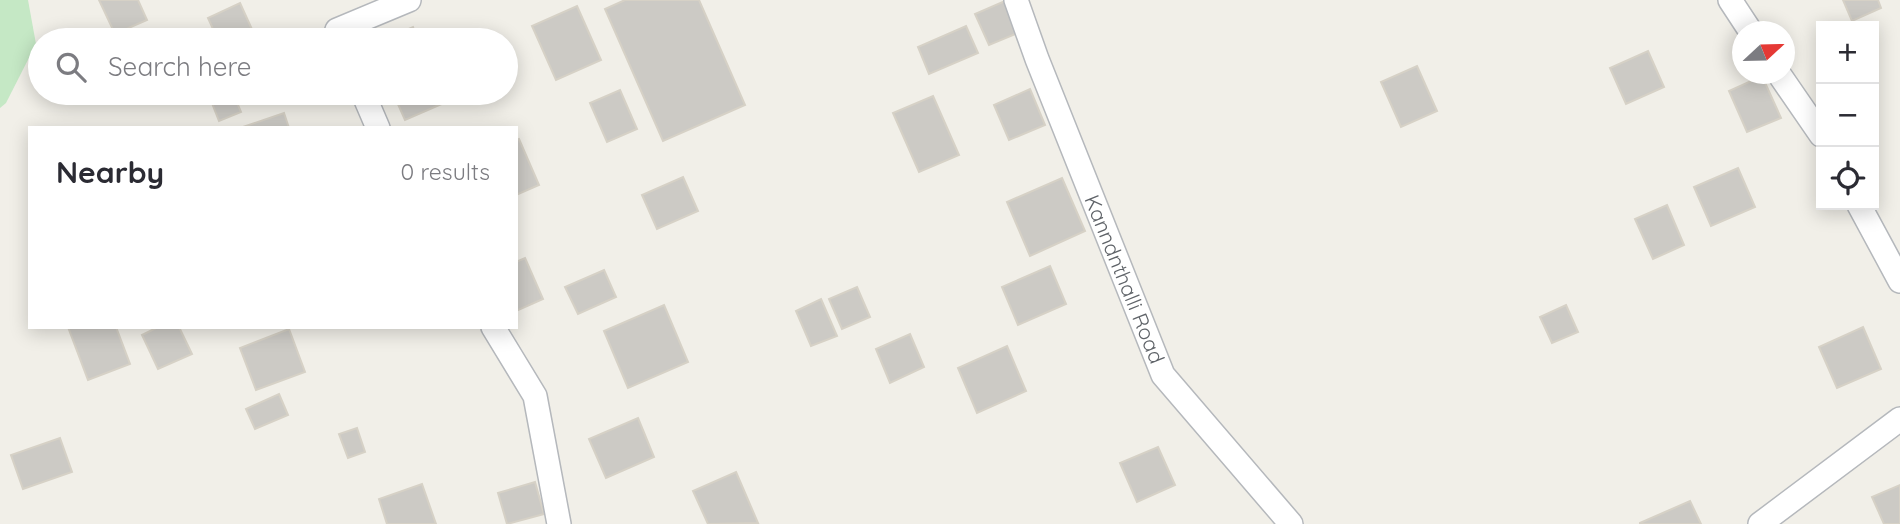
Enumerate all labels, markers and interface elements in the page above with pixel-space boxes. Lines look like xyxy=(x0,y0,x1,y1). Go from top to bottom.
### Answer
north arrow xyxy=(1732,21,1795,84)
map controls xyxy=(1816,21,1879,210)
button: + xyxy=(1816,21,1879,84)
search box xyxy=(28,28,518,105)
icon: search xyxy=(52,48,90,86)
text: Search here xyxy=(108,50,252,83)
button: − xyxy=(1816,84,1879,147)
button: locate xyxy=(1816,147,1879,210)
text: Nearby xyxy=(56,153,164,191)
text: 0 results xyxy=(401,157,490,186)
street label: Kanndnthalli Road xyxy=(1079,191,1171,367)

